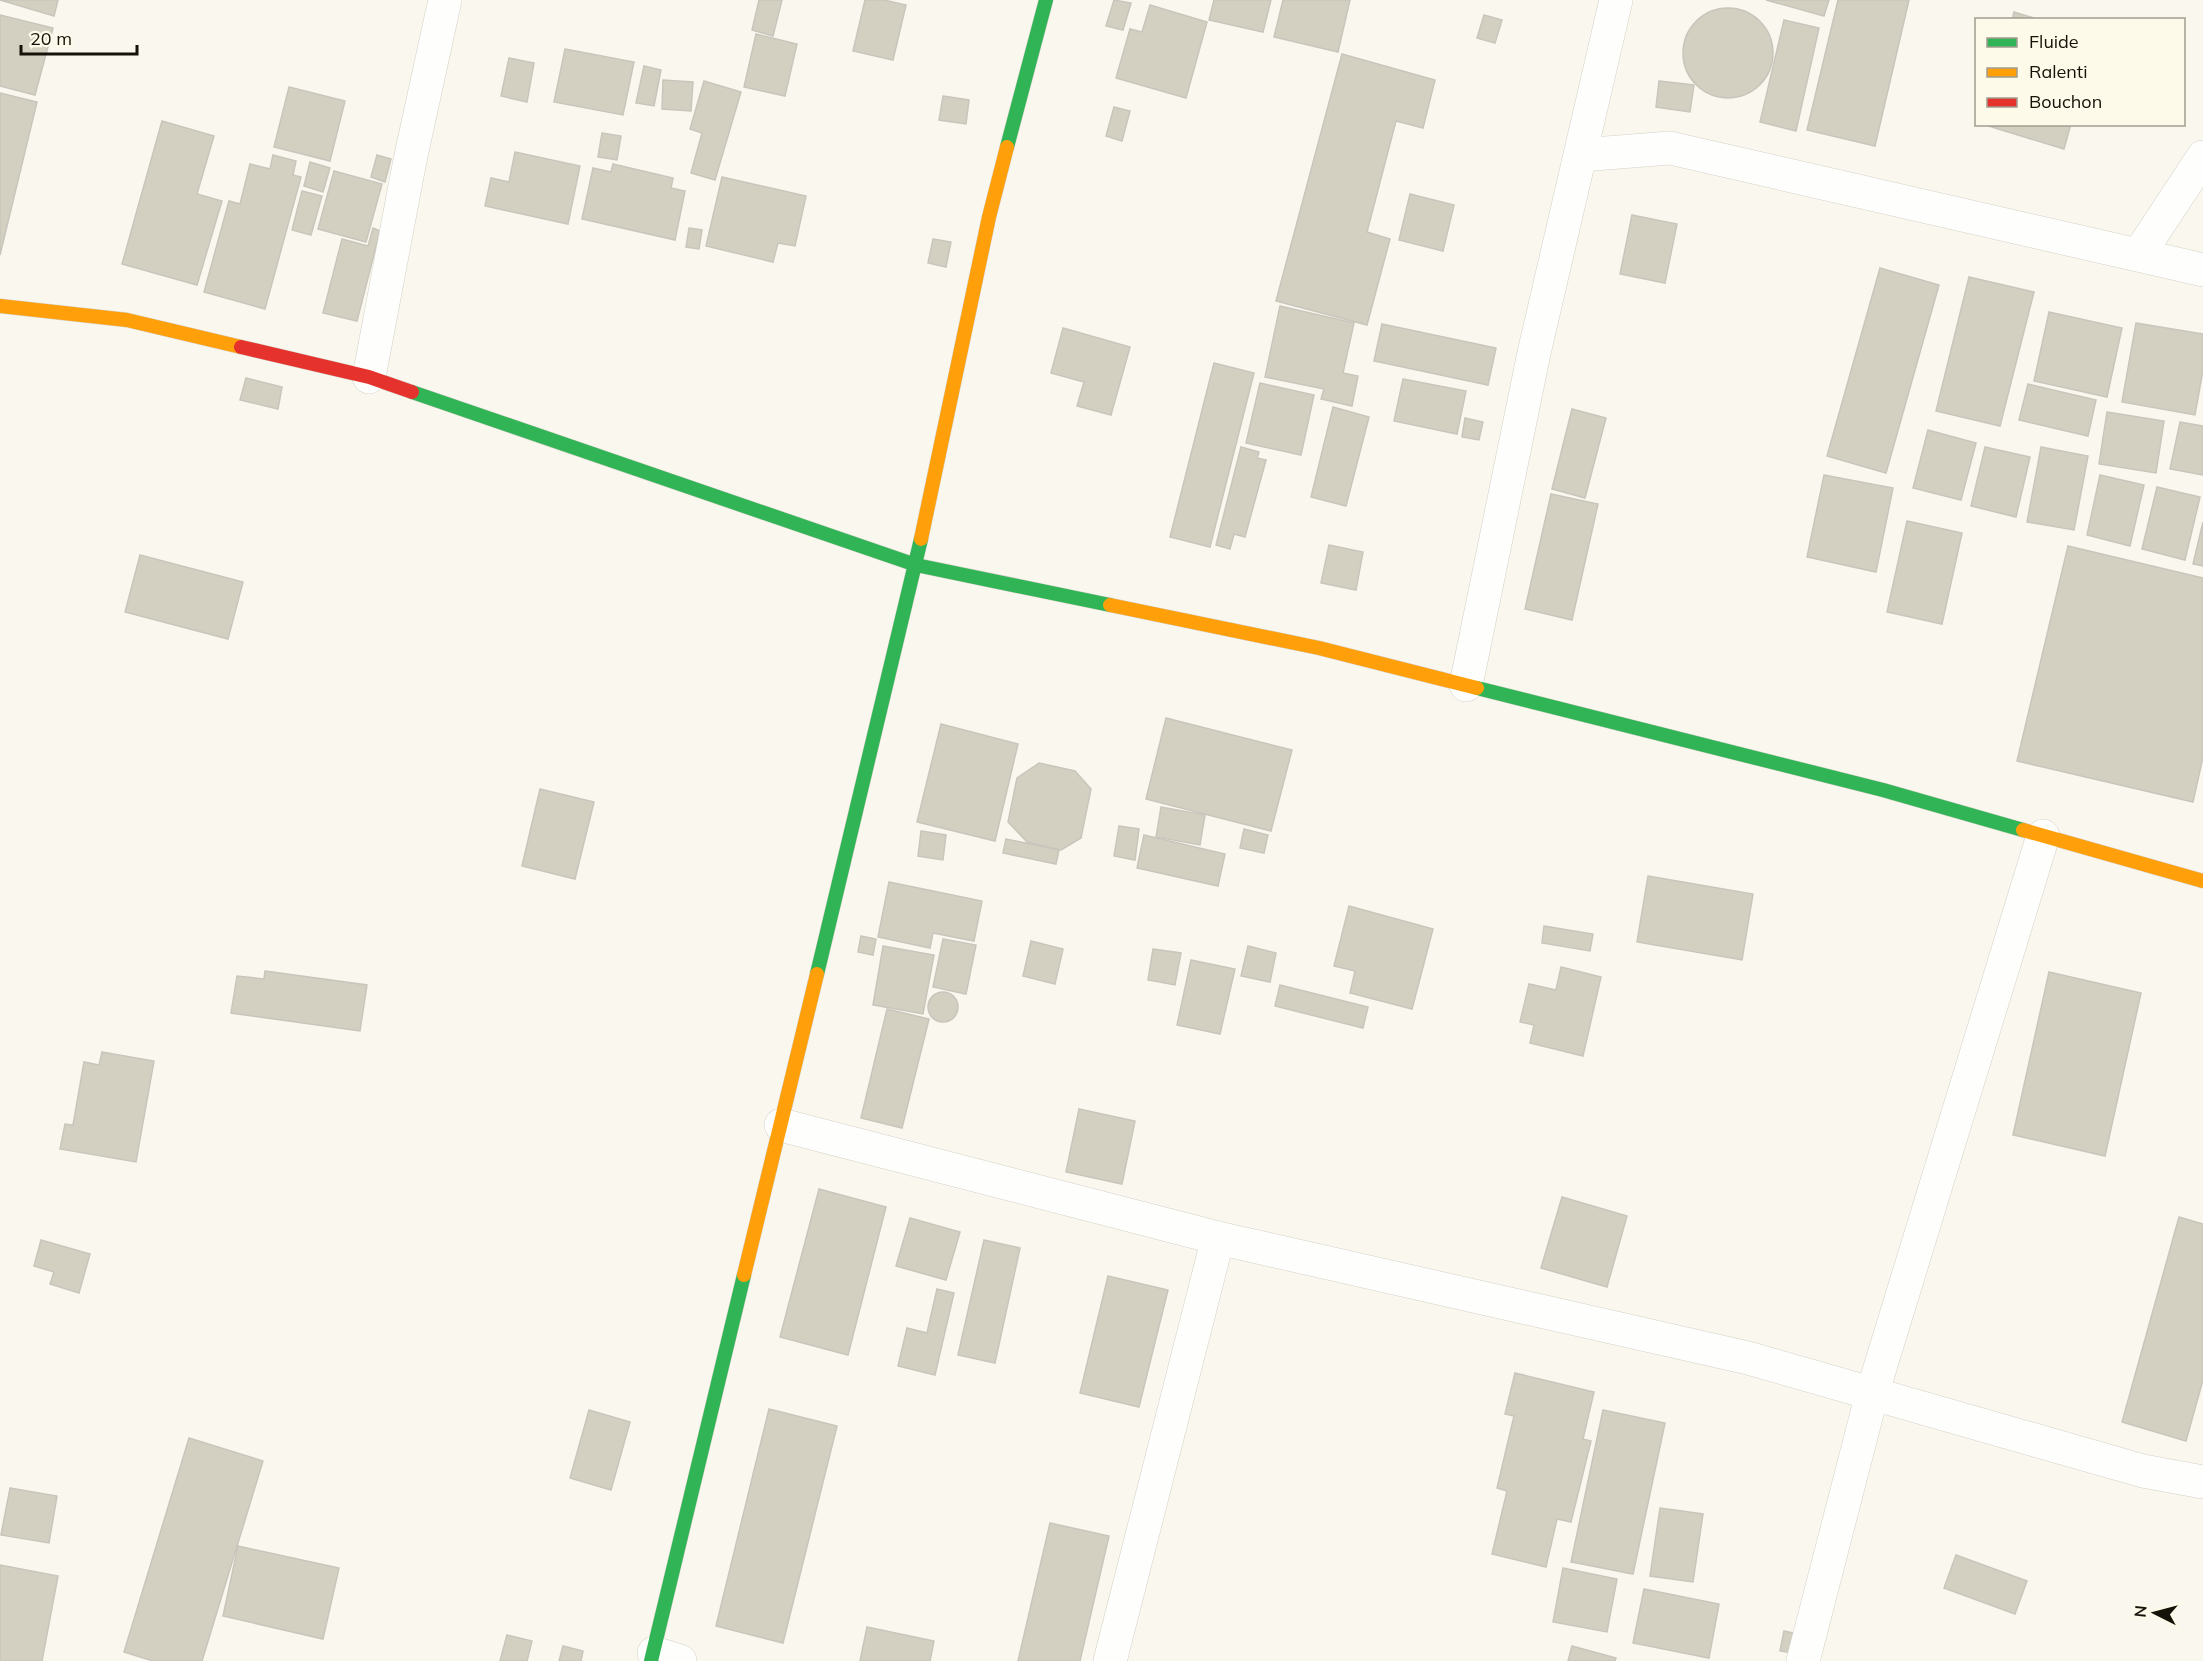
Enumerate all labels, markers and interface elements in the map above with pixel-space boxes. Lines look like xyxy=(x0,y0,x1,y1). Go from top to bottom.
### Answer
scale bar xyxy=(21,18,136,56)
legend xyxy=(1975,18,2185,126)
text: 20 m xyxy=(30,27,72,50)
text: Fluide xyxy=(2029,30,2079,53)
text: Ralenti xyxy=(2029,60,2087,83)
text: Bouchon xyxy=(2029,90,2102,113)
north arrow xyxy=(2125,1583,2185,1643)
text: N xyxy=(2130,1604,2151,1618)

